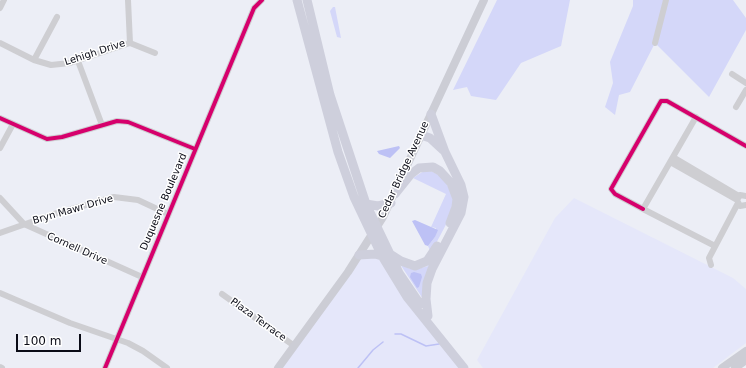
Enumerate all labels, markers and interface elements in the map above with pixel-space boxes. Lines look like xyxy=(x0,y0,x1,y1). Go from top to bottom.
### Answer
street label: Lehigh Drive xyxy=(63,38,127,68)
street label: Cedar Bridge Avenue xyxy=(376,120,432,220)
street label: Duquesne Boulevard xyxy=(138,152,190,252)
street label: Bryn Mawr Drive xyxy=(31,193,115,227)
street label: Cornell Drive xyxy=(45,230,109,268)
street label: Plaza Terrace xyxy=(228,296,288,344)
scale bar xyxy=(18,326,83,352)
text: 100 m xyxy=(23,334,61,348)

